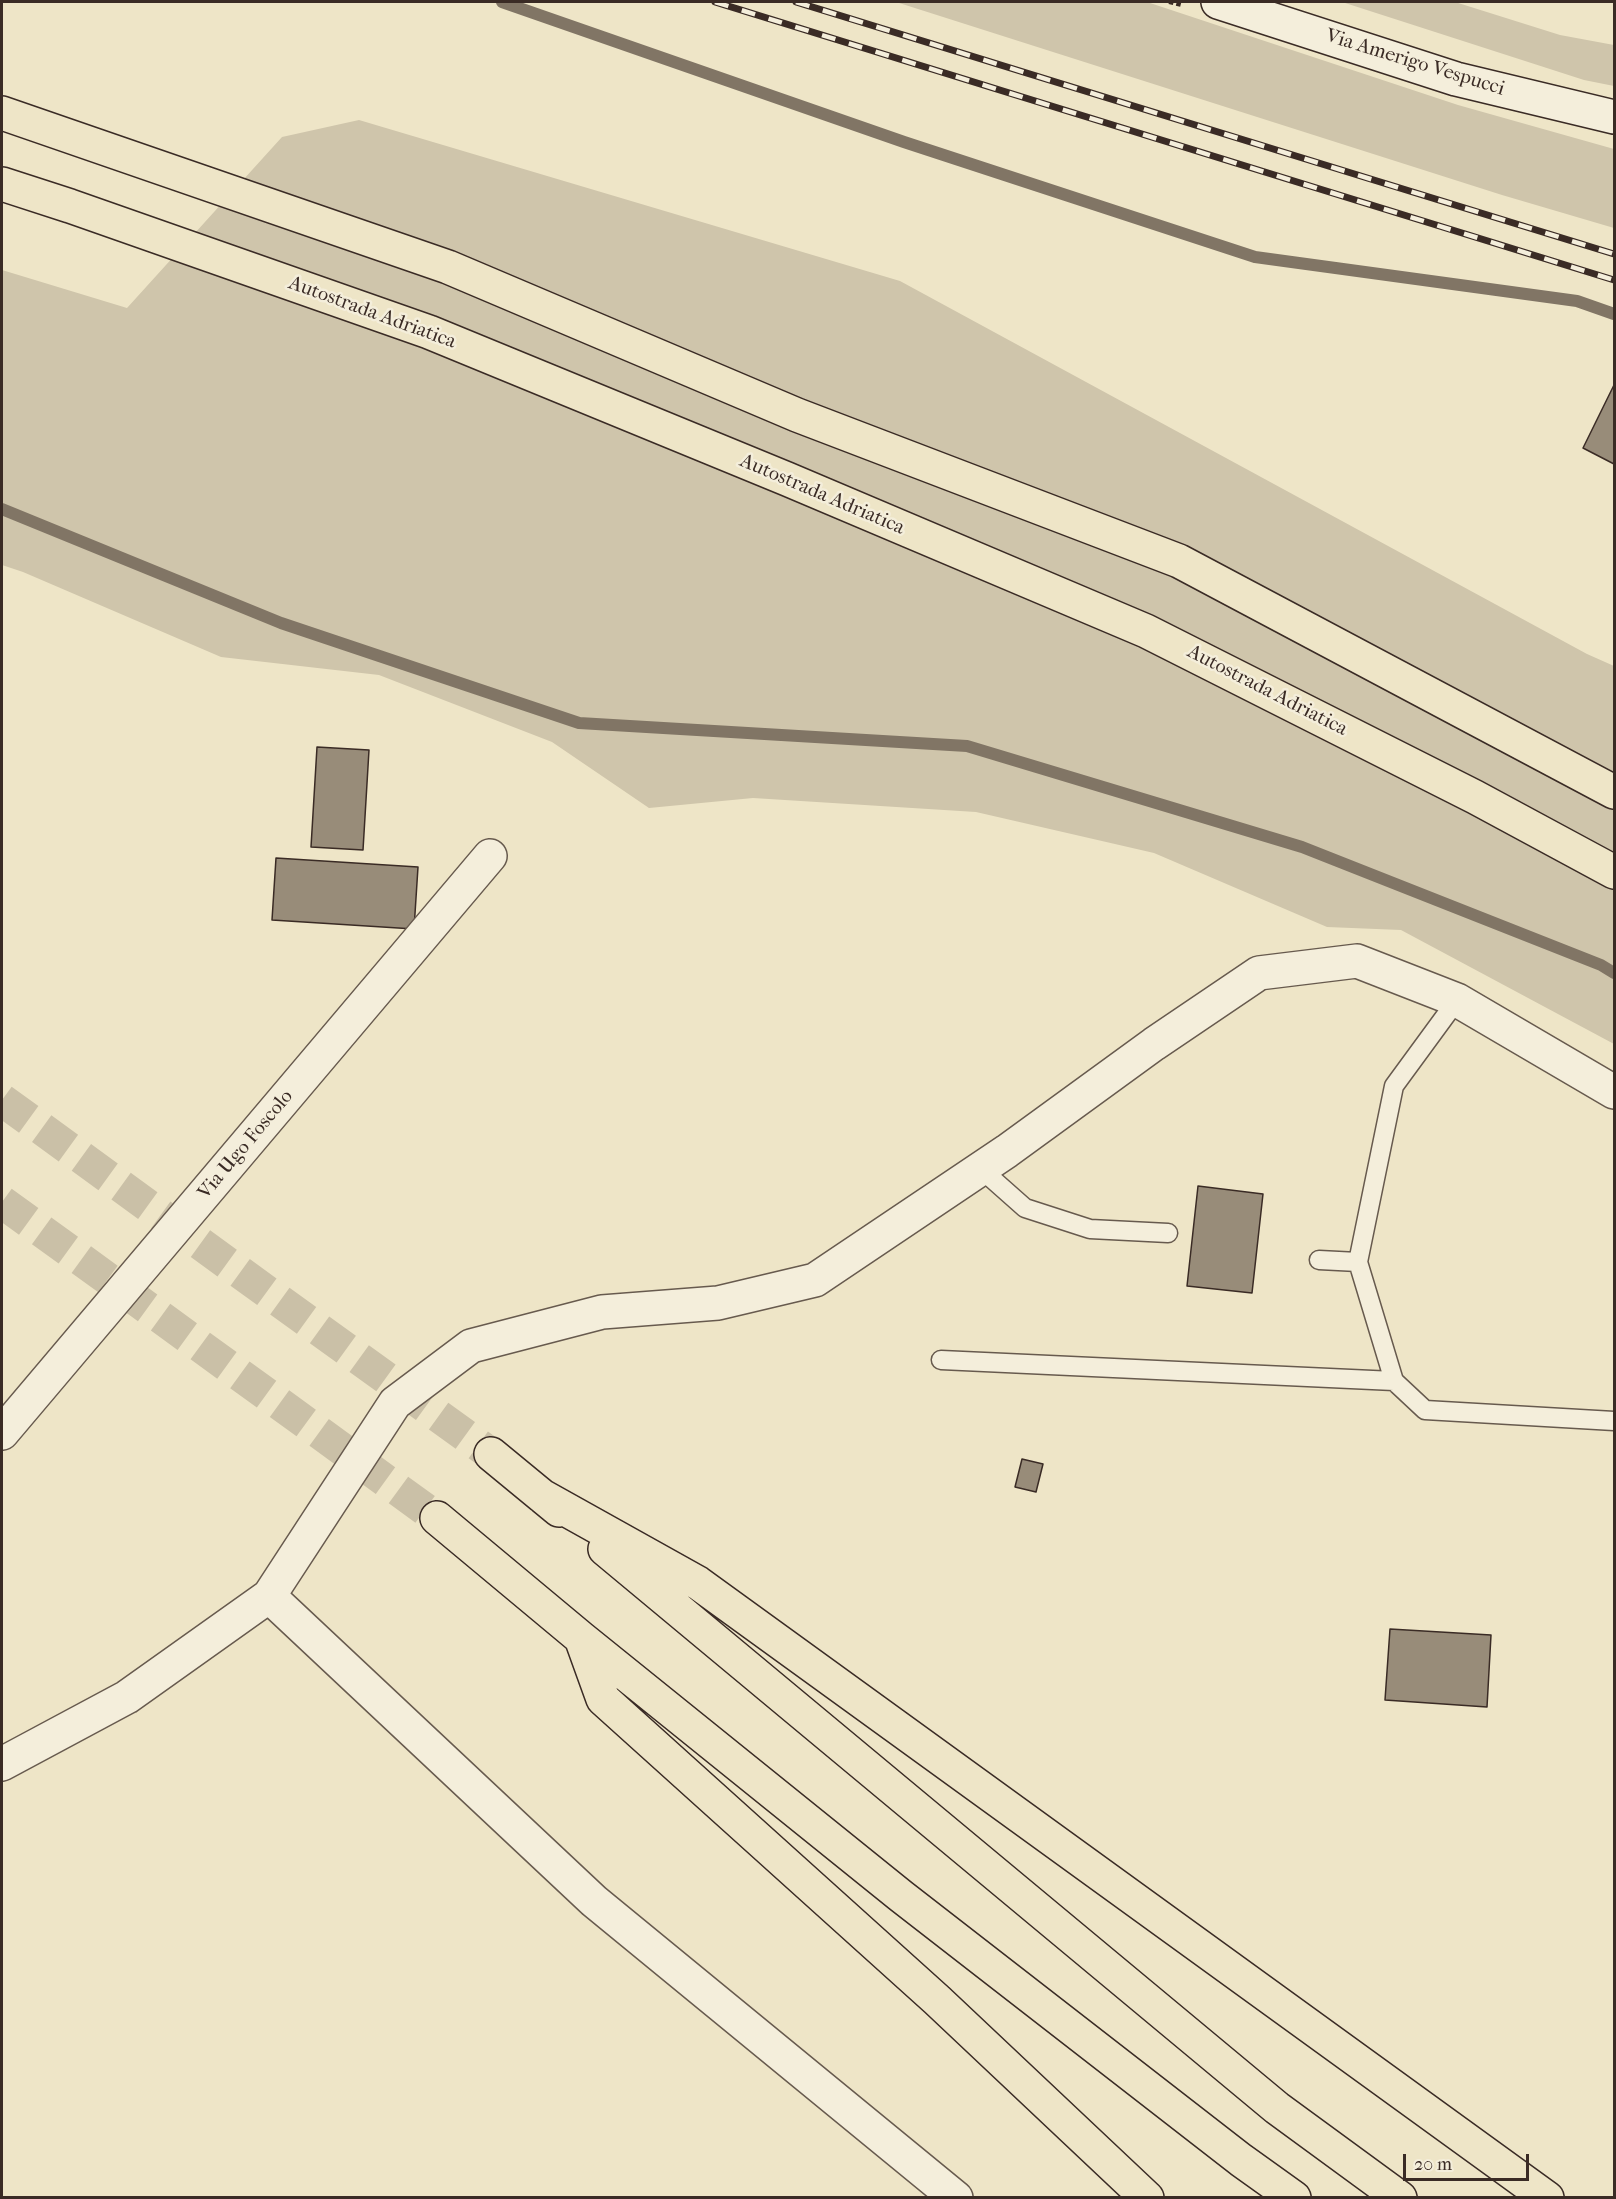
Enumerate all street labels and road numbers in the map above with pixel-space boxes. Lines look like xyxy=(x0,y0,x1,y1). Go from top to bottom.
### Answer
street label: Via Amerigo Vespucci xyxy=(1323,24,1507,102)
street label: Autostrada Adriatica xyxy=(285,272,459,354)
street label: Autostrada Adriatica xyxy=(736,449,908,541)
street label: Autostrada Adriatica xyxy=(1183,640,1351,742)
street label: Via Ugo Foscolo xyxy=(193,1085,299,1205)

